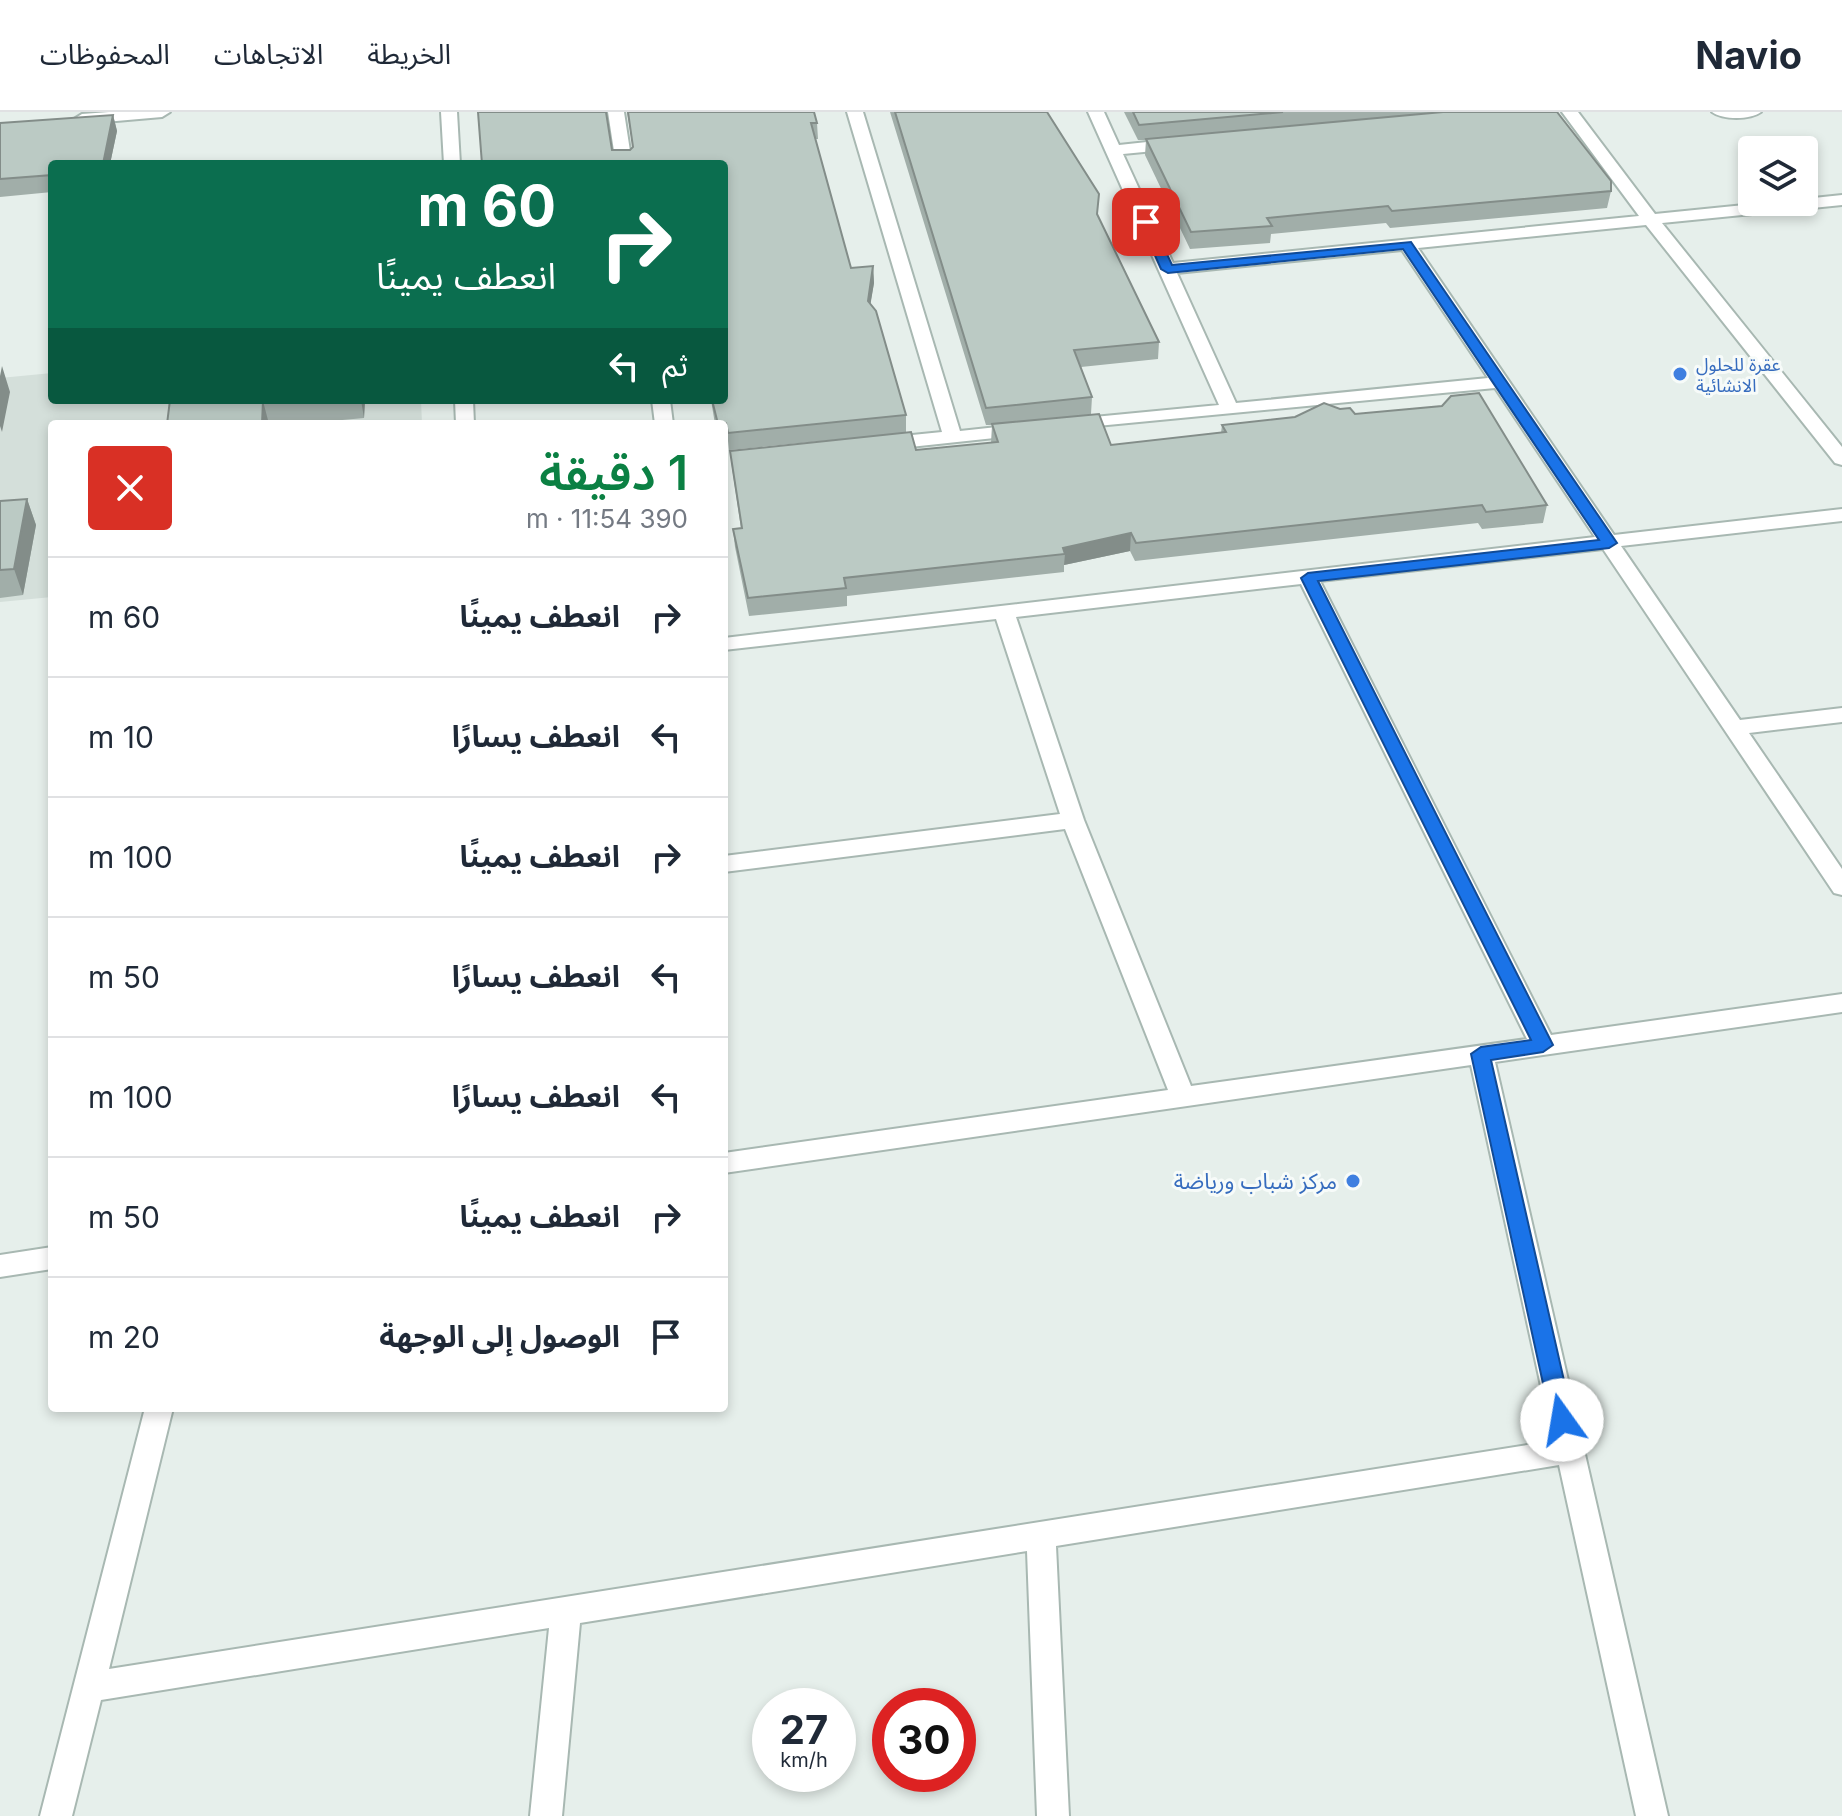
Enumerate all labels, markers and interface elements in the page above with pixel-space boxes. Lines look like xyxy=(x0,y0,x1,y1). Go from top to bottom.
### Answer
text: Navio xyxy=(1695,32,1802,78)
text: المحفوظات xyxy=(40,37,170,71)
text: الاتجاهات xyxy=(214,37,323,71)
text: الخريطة xyxy=(367,37,451,71)
map controls xyxy=(1738,136,1818,216)
button: layers xyxy=(1738,136,1818,216)
text: 60 m xyxy=(417,172,556,240)
pin xyxy=(1112,188,1180,256)
icon: right xyxy=(584,192,688,296)
icon: arrive xyxy=(1124,200,1168,244)
text: انعطف يمينًا xyxy=(376,254,556,298)
icon: left xyxy=(602,344,646,388)
text: ثم xyxy=(662,347,688,383)
place label: عقرة للحلول الانشائیة xyxy=(1696,354,1781,396)
marker: عقرة للحلول الانشائیة xyxy=(1671,365,1689,383)
text: 1 دقيقة xyxy=(539,443,688,502)
button: close xyxy=(88,446,172,530)
text: 390 m · 11:54 xyxy=(526,503,688,534)
icon: right xyxy=(644,595,688,639)
text: انعطف يمينًا xyxy=(460,598,620,634)
text: 60 m xyxy=(88,599,160,635)
icon: left xyxy=(644,715,688,759)
text: انعطف يسارًا xyxy=(452,718,620,754)
text: 10 m xyxy=(88,719,154,755)
icon: right xyxy=(644,835,688,879)
text: انعطف يمينًا xyxy=(460,838,620,874)
text: 100 m xyxy=(88,839,173,875)
icon: left xyxy=(644,955,688,999)
text: انعطف يسارًا xyxy=(452,958,620,994)
text: 50 m xyxy=(88,959,160,995)
icon: left xyxy=(644,1075,688,1119)
text: انعطف يسارًا xyxy=(452,1078,620,1114)
text: 100 m xyxy=(88,1079,173,1115)
place label: مركز شباب ورياضة xyxy=(1174,1168,1337,1195)
marker: مركز شباب ورياضة xyxy=(1344,1172,1362,1190)
icon: right xyxy=(644,1195,688,1239)
text: انعطف يمينًا xyxy=(460,1198,620,1234)
text: 50 m xyxy=(88,1199,160,1235)
icon: arrive xyxy=(644,1315,688,1359)
text: الوصول إلى الوجهة xyxy=(379,1318,620,1354)
text: 20 m xyxy=(88,1319,160,1355)
position arrow xyxy=(1520,1378,1604,1462)
speed limit sign: 30 xyxy=(872,1688,976,1792)
text: 27 xyxy=(780,1705,828,1754)
text: km/h xyxy=(780,1748,828,1772)

